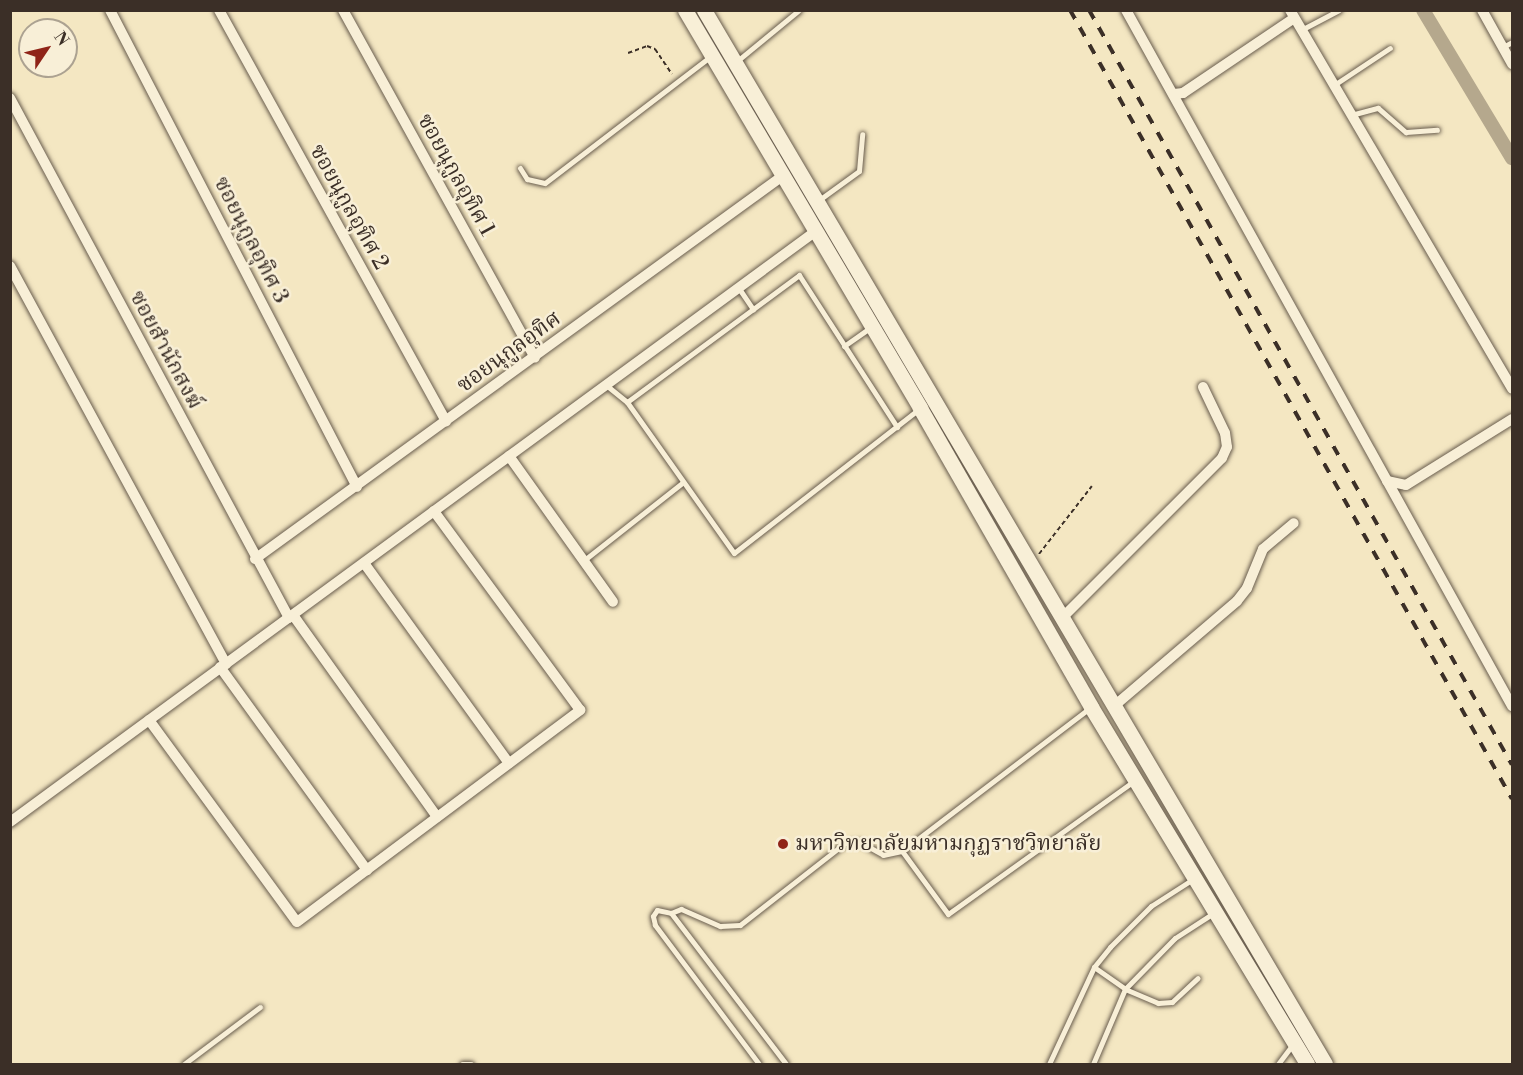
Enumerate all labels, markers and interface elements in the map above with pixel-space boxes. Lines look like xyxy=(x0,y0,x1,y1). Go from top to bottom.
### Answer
north arrow xyxy=(18,18,78,78)
text: N xyxy=(49,28,73,50)
street label: ซอยนุกูลอุทิศ 1 xyxy=(412,109,500,241)
street label: ซอยนุกูลอุทิศ 2 xyxy=(304,140,394,274)
street label: ซอยนุกูลอุทิศ 3 xyxy=(208,172,294,308)
street label: ซอยสำนักสงฆ์ xyxy=(124,286,208,414)
street label: ซอยนุกูลอุทิศ xyxy=(452,306,566,398)
place label: มหาวิทยาลัยมหามกุฏราชวิทยาลัย xyxy=(795,831,1101,857)
marker: มหาวิทยาลัยมหามกุฏราชวิทยาลัย xyxy=(776,837,790,851)

